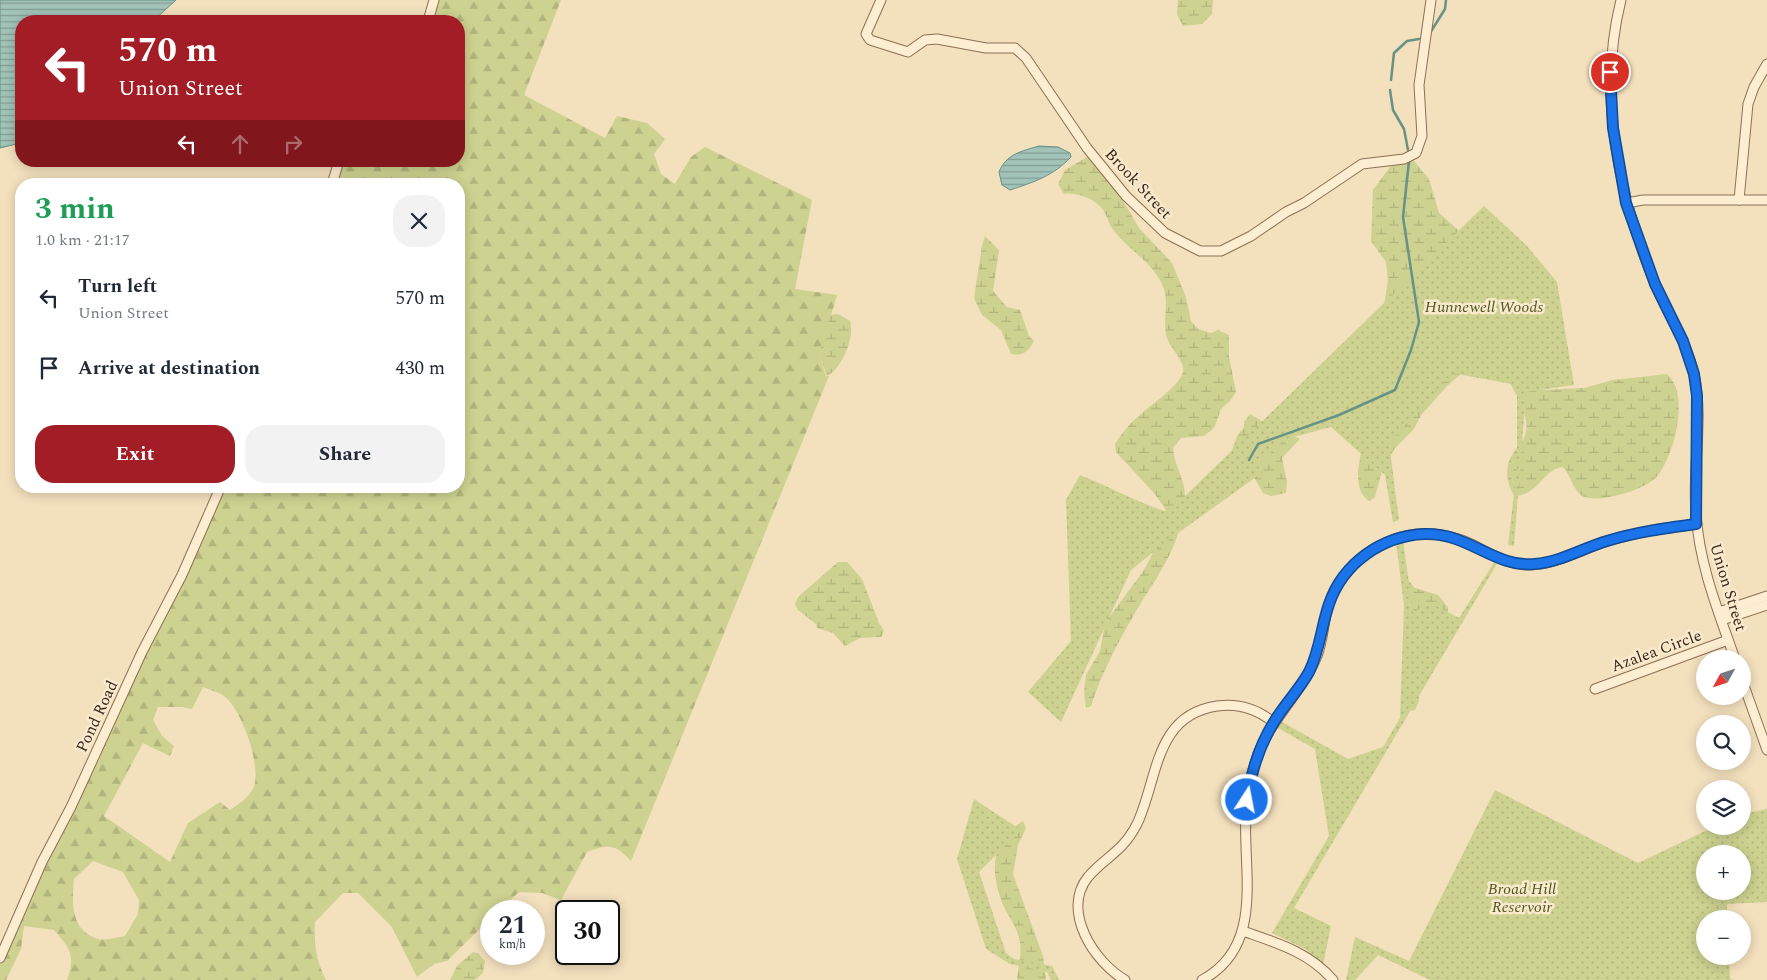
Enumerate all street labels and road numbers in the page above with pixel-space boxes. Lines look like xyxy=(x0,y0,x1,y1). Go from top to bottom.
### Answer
street label: Brook Street xyxy=(1099,143,1178,225)
street label: Union Street xyxy=(1703,540,1753,635)
street label: Azalea Circle xyxy=(1608,623,1705,678)
street label: Pond Road xyxy=(70,676,124,756)

